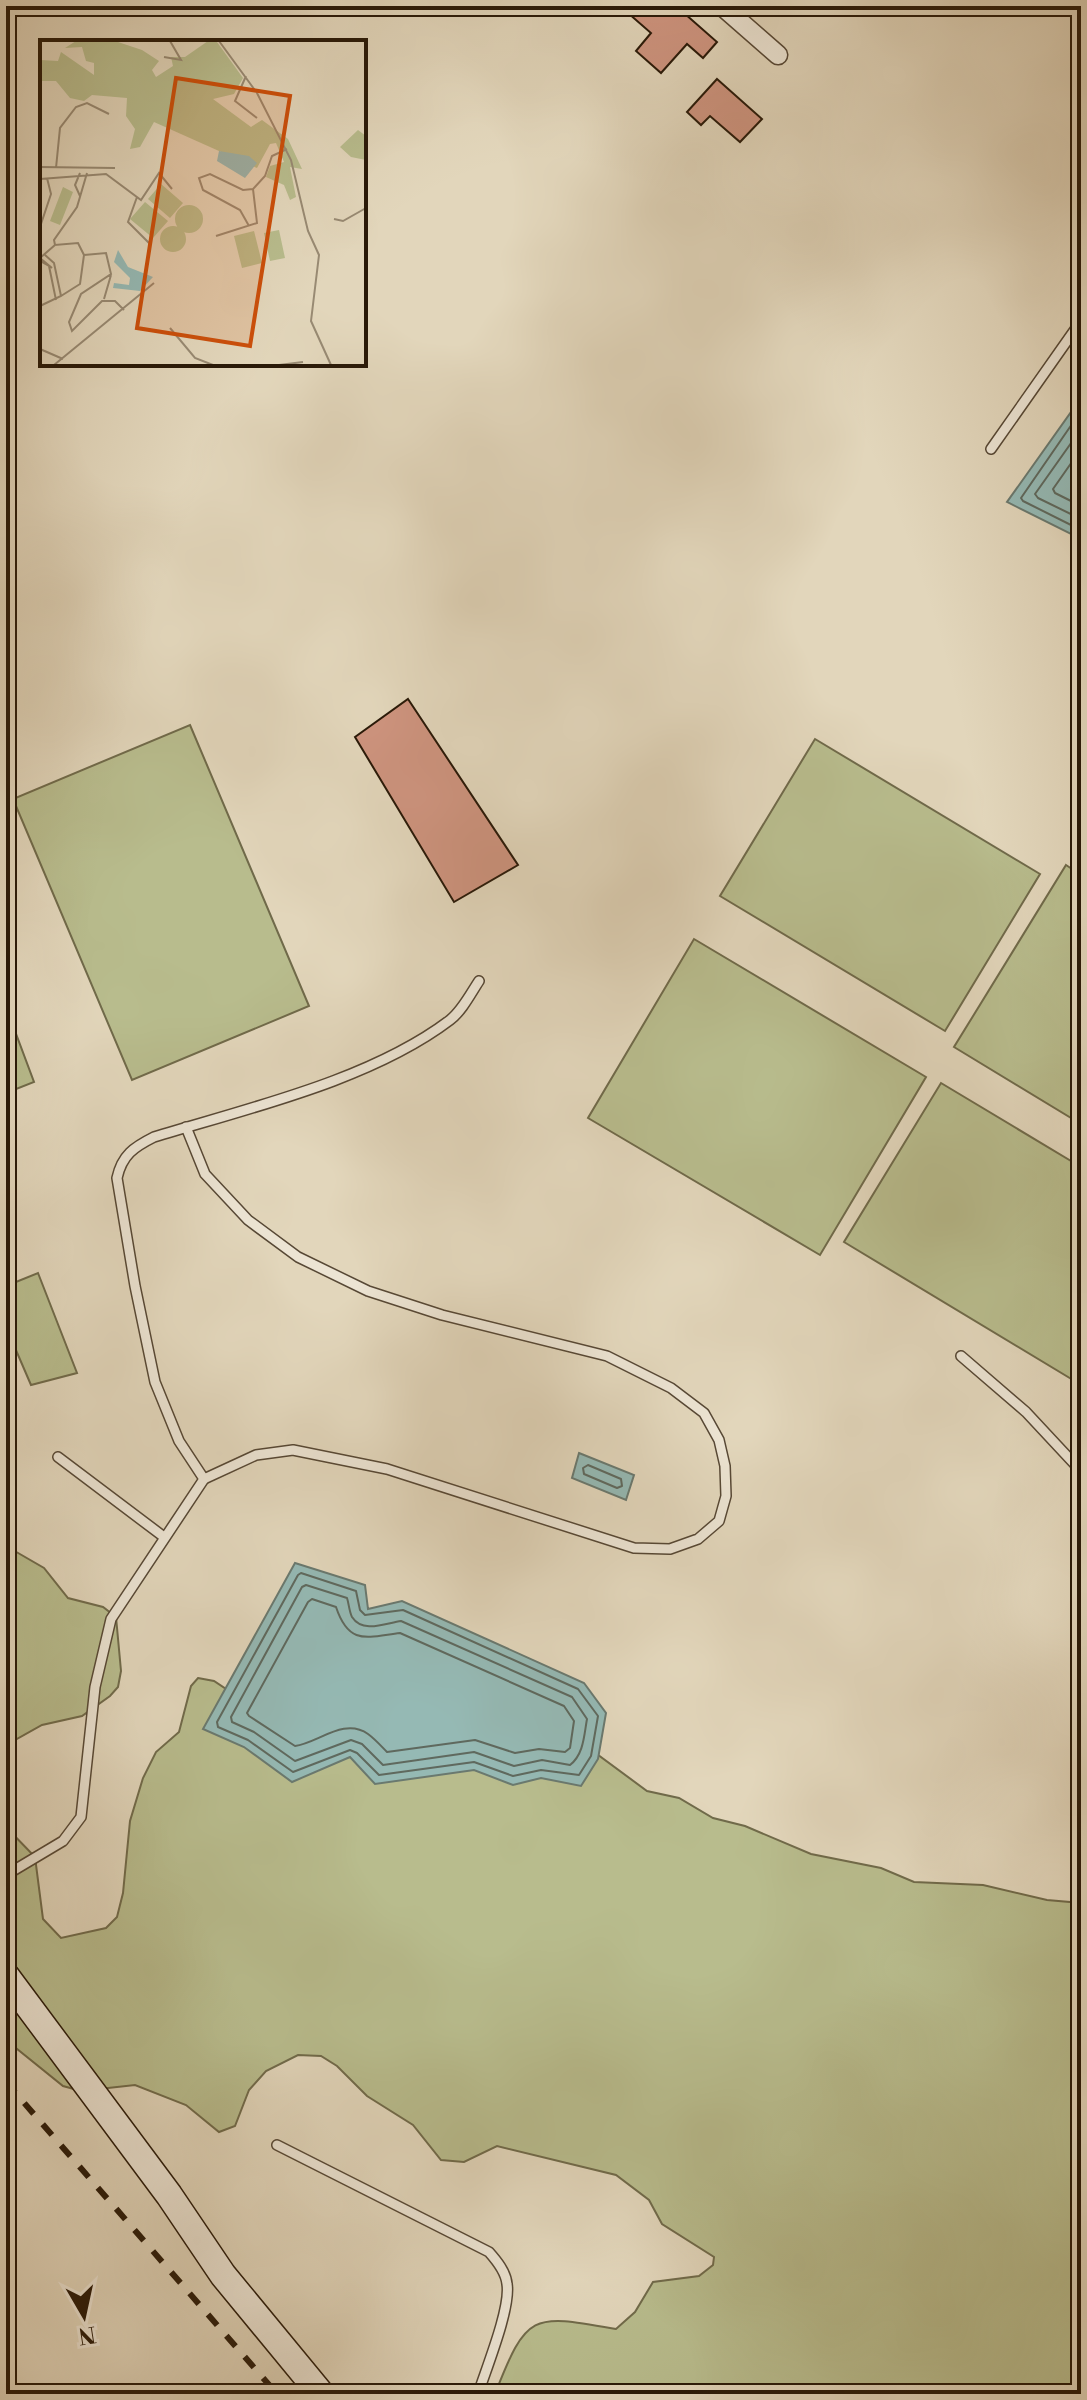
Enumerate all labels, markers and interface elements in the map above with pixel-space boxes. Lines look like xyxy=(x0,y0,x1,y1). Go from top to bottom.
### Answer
inset map xyxy=(40,40,366,366)
north arrow xyxy=(44,2276,124,2356)
text: N xyxy=(76,2320,98,2349)

